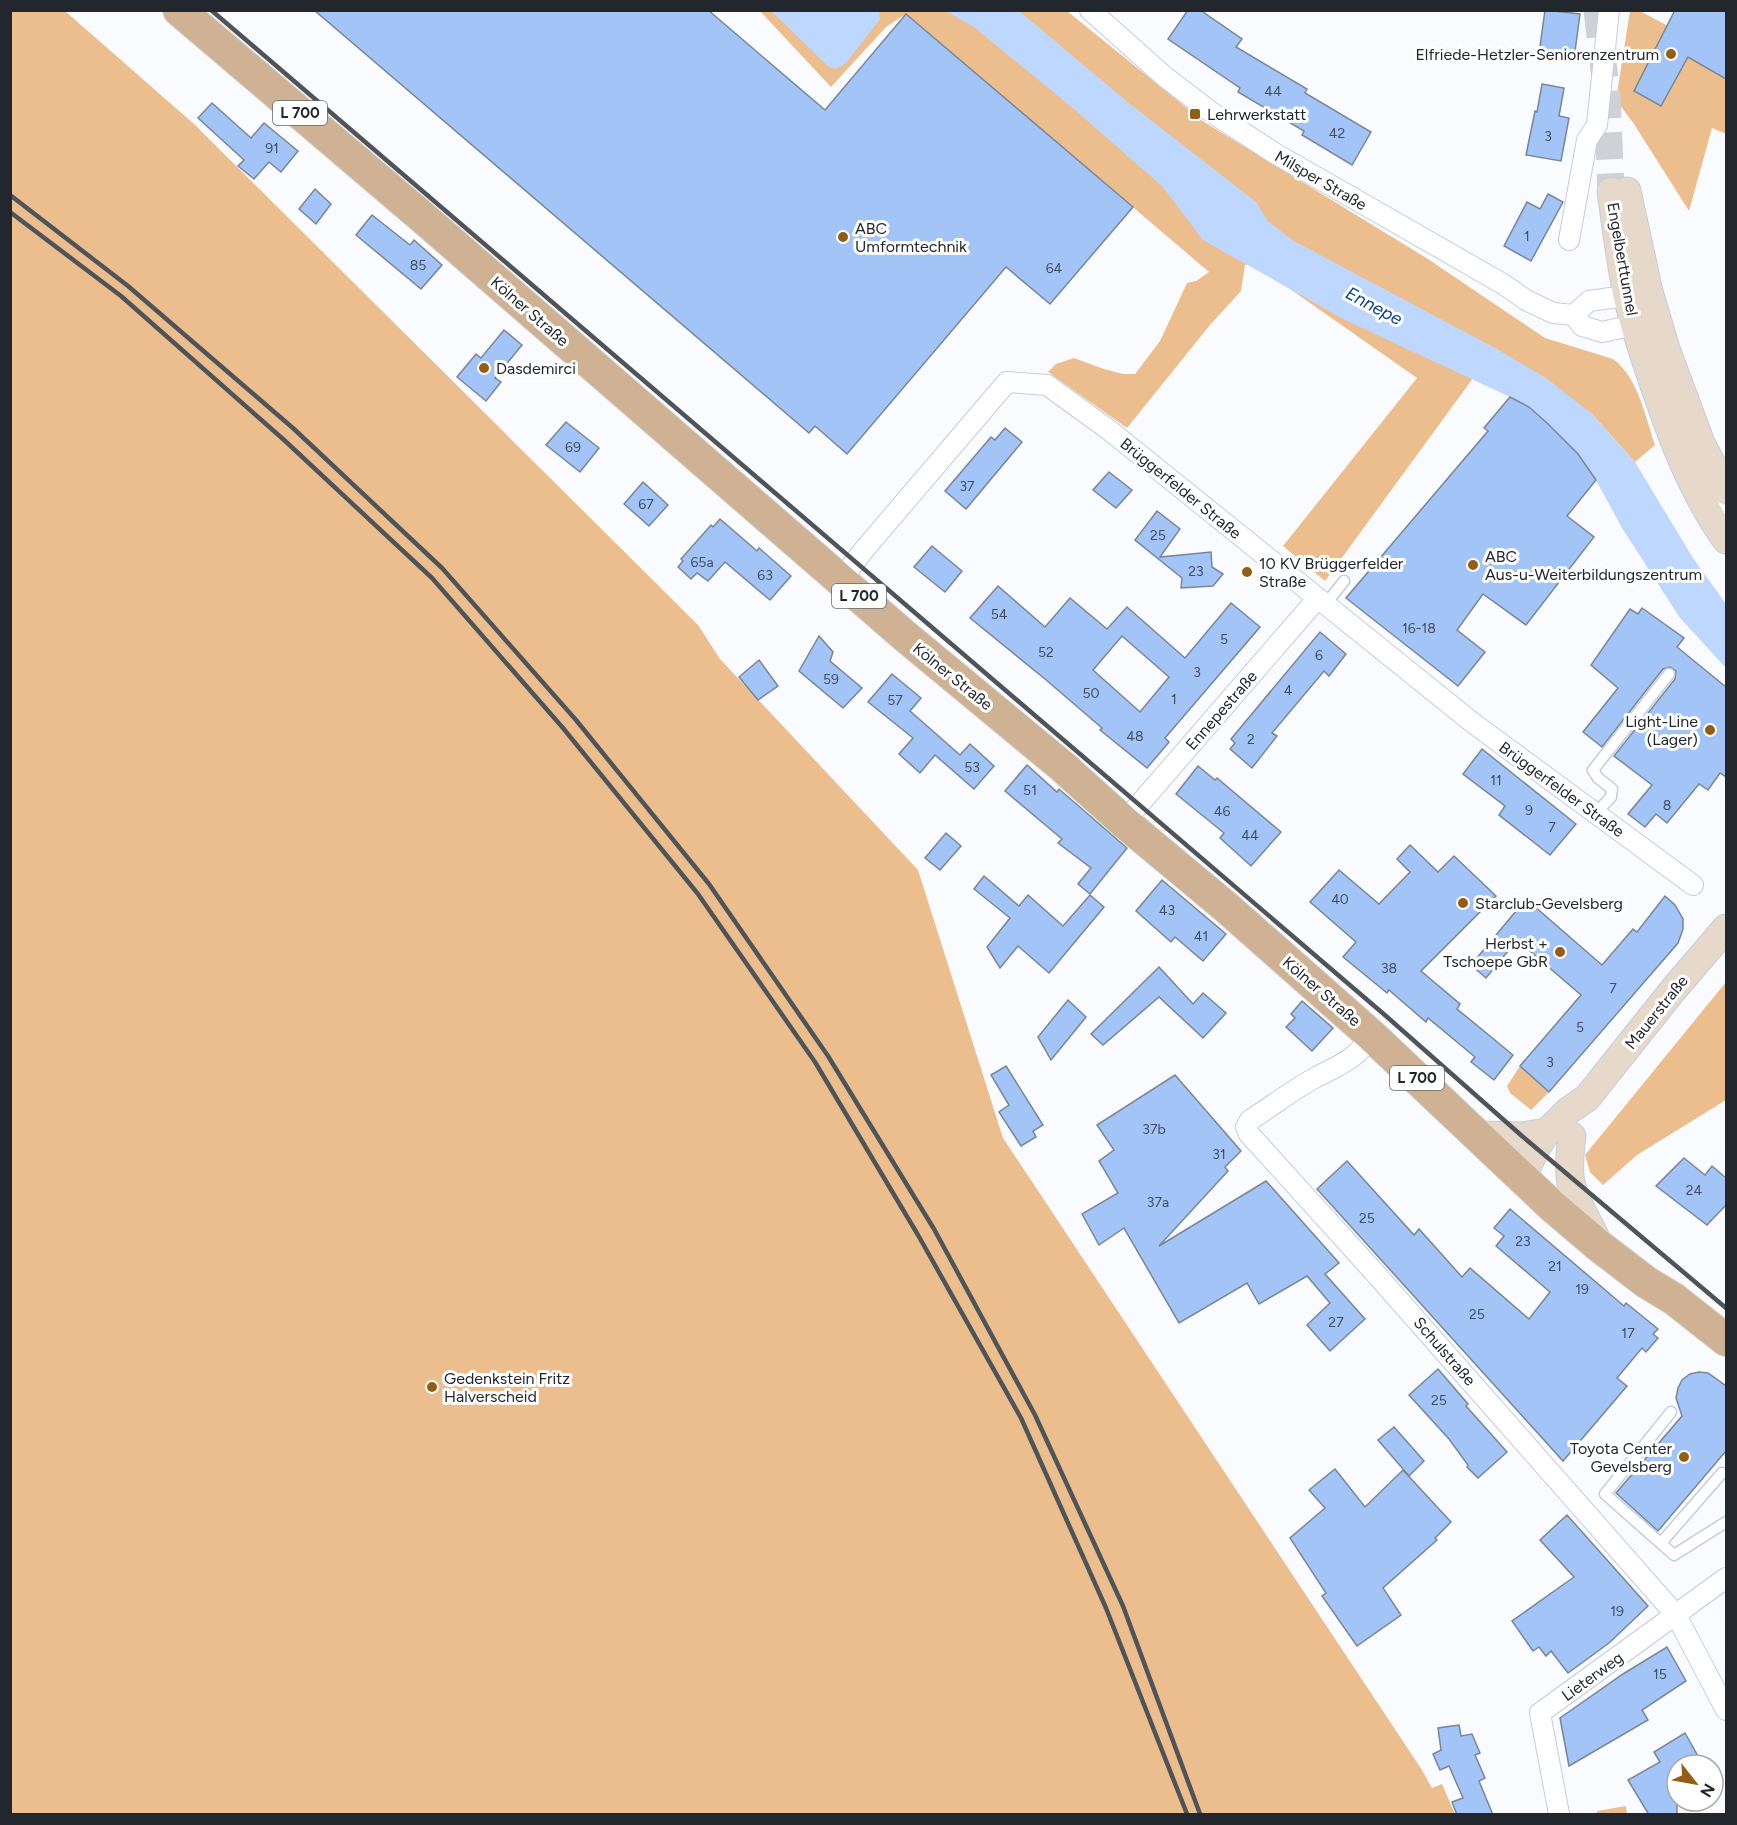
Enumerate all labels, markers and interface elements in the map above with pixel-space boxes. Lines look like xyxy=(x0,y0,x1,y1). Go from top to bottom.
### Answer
place label: Elfriede-Hetzler-Seniorenzentrum xyxy=(1415,45,1659,64)
marker: Elfriede-Hetzler-Seniorenzentrum xyxy=(1664,47,1678,61)
house number: 44 xyxy=(1264,83,1282,100)
road number: L 700 xyxy=(273,101,327,125)
place label: Lehrwerkstatt xyxy=(1207,105,1306,124)
marker: Lehrwerkstatt xyxy=(1188,107,1202,121)
house number: 42 xyxy=(1329,125,1345,142)
house number: 3 xyxy=(1544,128,1552,145)
house number: 91 xyxy=(265,140,279,157)
street label: Milsper Straße xyxy=(1271,146,1370,215)
street label: Engelberttunnel xyxy=(1603,201,1642,317)
place label: ABC Umformtechnik xyxy=(855,219,967,256)
house number: 1 xyxy=(1524,228,1530,245)
marker: ABC Umformtechnik xyxy=(836,230,850,244)
house number: 85 xyxy=(410,257,426,274)
house number: 64 xyxy=(1046,260,1063,277)
street label: Kölner Straße xyxy=(487,273,573,350)
water label: Ennepe xyxy=(1342,282,1406,330)
place label: Dasdemirci xyxy=(496,359,576,378)
marker: Dasdemirci xyxy=(477,361,491,375)
street label: Brüggerfelder Straße xyxy=(1116,434,1245,543)
house number: 69 xyxy=(565,439,581,456)
house number: 37 xyxy=(959,478,975,495)
house number: 67 xyxy=(638,496,654,513)
house number: 25 xyxy=(1150,527,1166,544)
place label: ABC Aus-u-Weiterbildungszentrum xyxy=(1485,547,1702,584)
house number: 65a xyxy=(690,554,714,571)
place label: 10 KV Brüggerfelder Straße xyxy=(1259,554,1404,591)
marker: ABC Aus-u-Weiterbildungszentrum xyxy=(1466,558,1480,572)
house number: 23 xyxy=(1188,563,1204,580)
marker: 10 KV Brüggerfelder Straße xyxy=(1240,565,1254,579)
house number: 63 xyxy=(757,567,773,584)
road number: L 700 xyxy=(832,584,886,608)
house number: 54 xyxy=(991,606,1008,623)
house number: 16-18 xyxy=(1402,620,1436,637)
house number: 5 xyxy=(1220,631,1228,648)
street label: Kölner Straße xyxy=(909,639,996,714)
house number: 52 xyxy=(1038,644,1054,661)
house number: 6 xyxy=(1315,647,1323,664)
house number: 3 xyxy=(1193,664,1201,681)
street label: Ennepestraße xyxy=(1182,667,1261,754)
house number: 59 xyxy=(823,671,839,688)
house number: 4 xyxy=(1284,682,1293,699)
house number: 50 xyxy=(1082,685,1100,702)
house number: 1 xyxy=(1171,691,1177,708)
house number: 57 xyxy=(887,692,903,709)
place label: Light-Line (Lager) xyxy=(1625,712,1698,749)
marker: Light-Line (Lager) xyxy=(1703,723,1717,737)
house number: 48 xyxy=(1126,728,1144,745)
house number: 2 xyxy=(1247,731,1255,748)
street label: Brüggerfelder Straße xyxy=(1496,738,1628,841)
house number: 53 xyxy=(964,759,980,776)
house number: 11 xyxy=(1490,772,1502,789)
house number: 51 xyxy=(1023,782,1037,799)
house number: 8 xyxy=(1663,797,1671,814)
house number: 9 xyxy=(1525,802,1533,819)
house number: 46 xyxy=(1214,803,1230,820)
house number: 7 xyxy=(1548,819,1556,836)
house number: 44 xyxy=(1241,827,1259,844)
house number: 40 xyxy=(1331,891,1349,908)
place label: Starclub-Gevelsberg xyxy=(1475,894,1623,913)
marker: Starclub-Gevelsberg xyxy=(1456,896,1470,910)
house number: 43 xyxy=(1159,902,1175,919)
house number: 41 xyxy=(1194,928,1208,945)
place label: Herbst + Tschoepe GbR xyxy=(1443,934,1548,971)
marker: Herbst + Tschoepe GbR xyxy=(1553,945,1567,959)
street label: Kölner Straße xyxy=(1279,953,1365,1030)
house number: 38 xyxy=(1381,960,1397,977)
street label: Mauerstraße xyxy=(1621,971,1692,1053)
house number: 7 xyxy=(1609,980,1617,997)
house number: 5 xyxy=(1576,1019,1584,1036)
house number: 3 xyxy=(1546,1054,1554,1071)
road number: L 700 xyxy=(1390,1066,1444,1090)
house number: 37b xyxy=(1142,1121,1166,1138)
house number: 31 xyxy=(1212,1146,1226,1163)
house number: 24 xyxy=(1686,1182,1703,1199)
house number: 37a xyxy=(1147,1194,1169,1211)
house number: 25 xyxy=(1359,1210,1375,1227)
house number: 23 xyxy=(1515,1233,1531,1250)
house number: 21 xyxy=(1548,1258,1562,1275)
house number: 19 xyxy=(1575,1281,1589,1298)
house number: 25 xyxy=(1469,1306,1485,1323)
street label: Schulstraße xyxy=(1410,1313,1480,1390)
house number: 27 xyxy=(1328,1314,1344,1331)
house number: 17 xyxy=(1621,1325,1635,1342)
place label: Gedenkstein Fritz Halverscheid xyxy=(444,1369,570,1406)
marker: Gedenkstein Fritz Halverscheid xyxy=(425,1380,439,1394)
house number: 25 xyxy=(1431,1392,1447,1409)
place label: Toyota Center Gevelsberg xyxy=(1570,1439,1673,1476)
marker: Toyota Center Gevelsberg xyxy=(1677,1450,1691,1464)
house number: 19 xyxy=(1610,1603,1624,1620)
street label: Lieterweg xyxy=(1558,1648,1627,1705)
house number: 15 xyxy=(1653,1666,1667,1683)
north arrow xyxy=(1665,1753,1725,1813)
text: N xyxy=(1696,1780,1719,1801)

